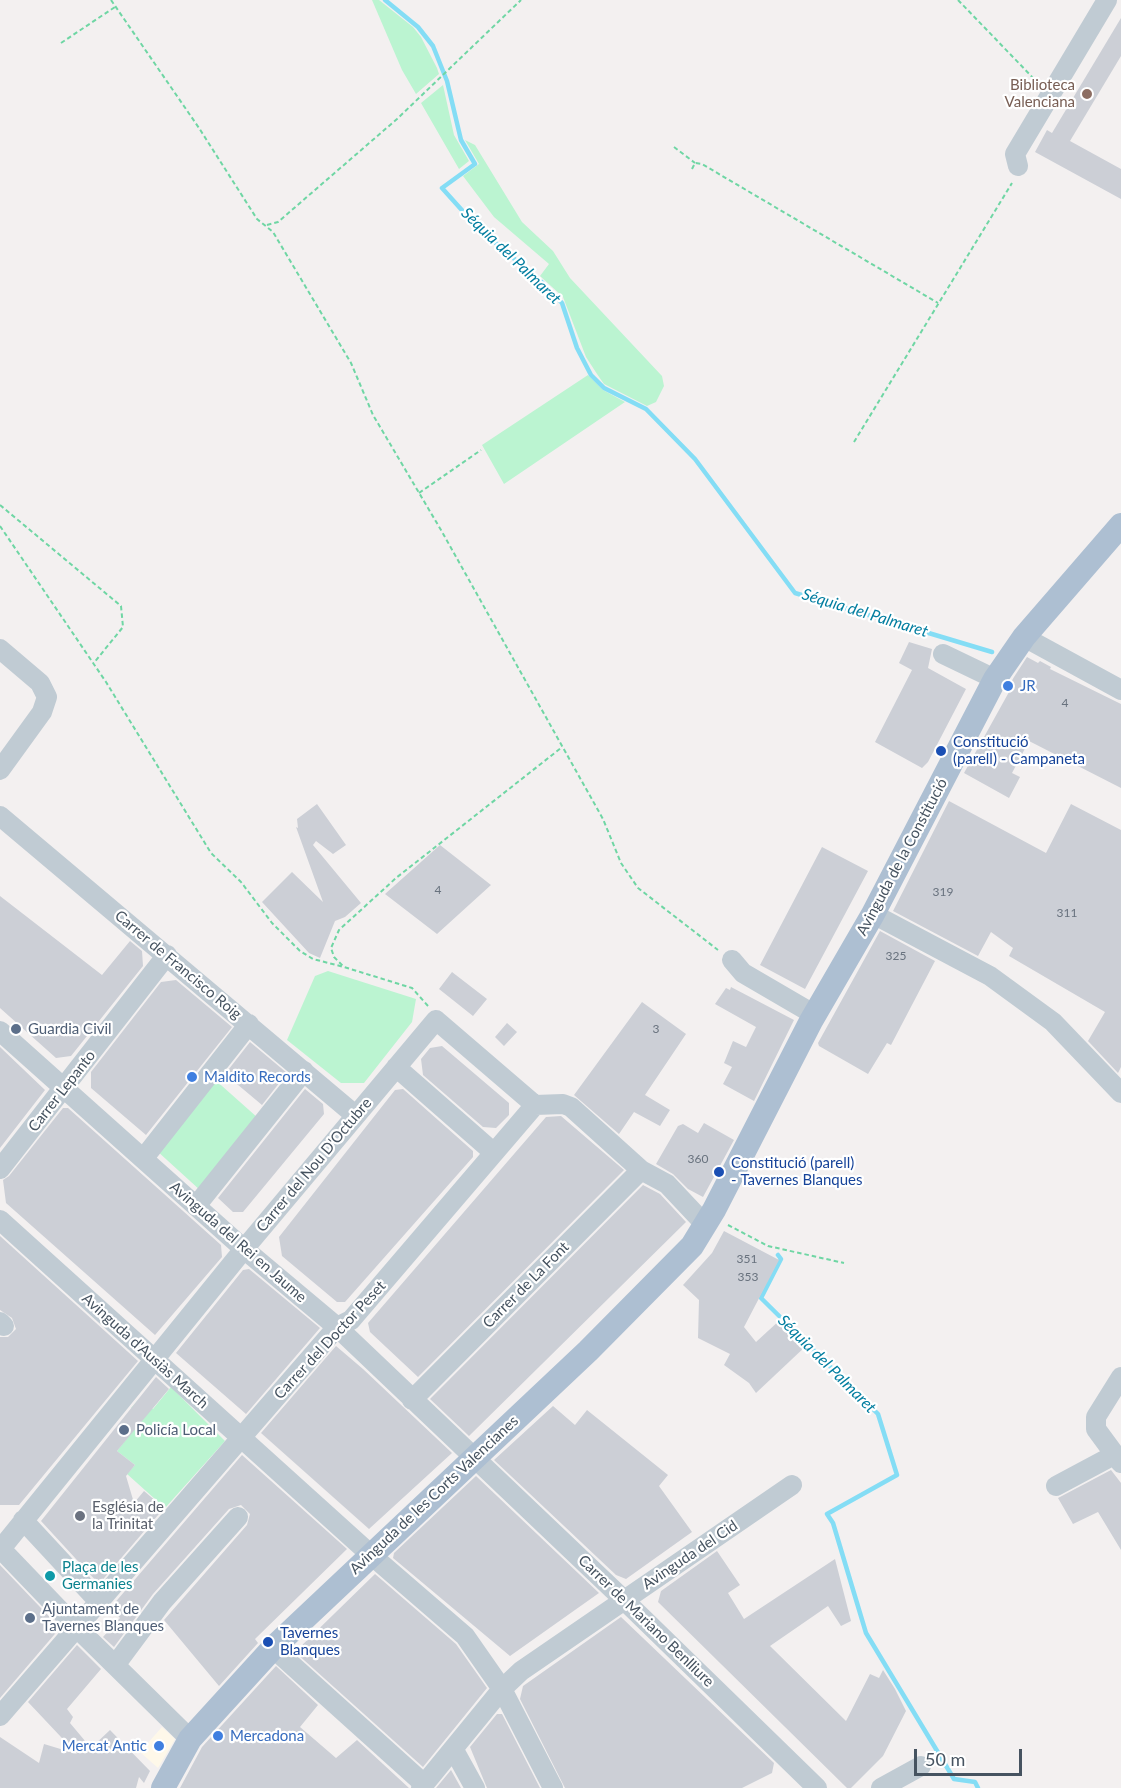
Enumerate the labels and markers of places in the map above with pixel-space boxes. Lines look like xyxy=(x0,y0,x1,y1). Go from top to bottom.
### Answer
place label: Biblioteca Valenciana xyxy=(1005,76,1075,111)
marker: Biblioteca Valenciana xyxy=(1080,87,1094,101)
place label: JR xyxy=(1020,677,1036,695)
marker: JR xyxy=(1001,679,1015,693)
place label: Constitució (parell) - Campaneta xyxy=(953,733,1085,768)
marker: Constitució (parell) - Campaneta xyxy=(934,744,948,758)
place label: Guardia Civil xyxy=(28,1020,112,1038)
marker: Guardia Civil xyxy=(9,1022,23,1036)
place label: Maldito Records xyxy=(204,1068,311,1086)
marker: Maldito Records xyxy=(185,1070,199,1084)
place label: Constitució (parell) - Tavernes Blanques xyxy=(731,1154,862,1189)
marker: Constitució (parell) - Tavernes Blanques xyxy=(712,1165,726,1179)
place label: Policía Local xyxy=(136,1421,216,1439)
marker: Policía Local xyxy=(117,1423,131,1437)
place label: Església de la Trinitat xyxy=(92,1498,164,1533)
marker: Església de la Trinitat xyxy=(73,1509,87,1523)
place label: Plaça de les Germanies xyxy=(62,1558,139,1593)
marker: Plaça de les Germanies xyxy=(43,1569,57,1583)
place label: Ajuntament de Tavernes Blanques xyxy=(42,1600,164,1635)
marker: Ajuntament de Tavernes Blanques xyxy=(23,1611,37,1625)
place label: Tavernes Blanques xyxy=(280,1624,340,1659)
marker: Tavernes Blanques xyxy=(261,1635,275,1649)
place label: Mercadona xyxy=(230,1727,304,1745)
marker: Mercadona xyxy=(211,1729,225,1743)
place label: Mercat Antic xyxy=(62,1737,147,1755)
marker: Mercat Antic xyxy=(152,1739,166,1753)

